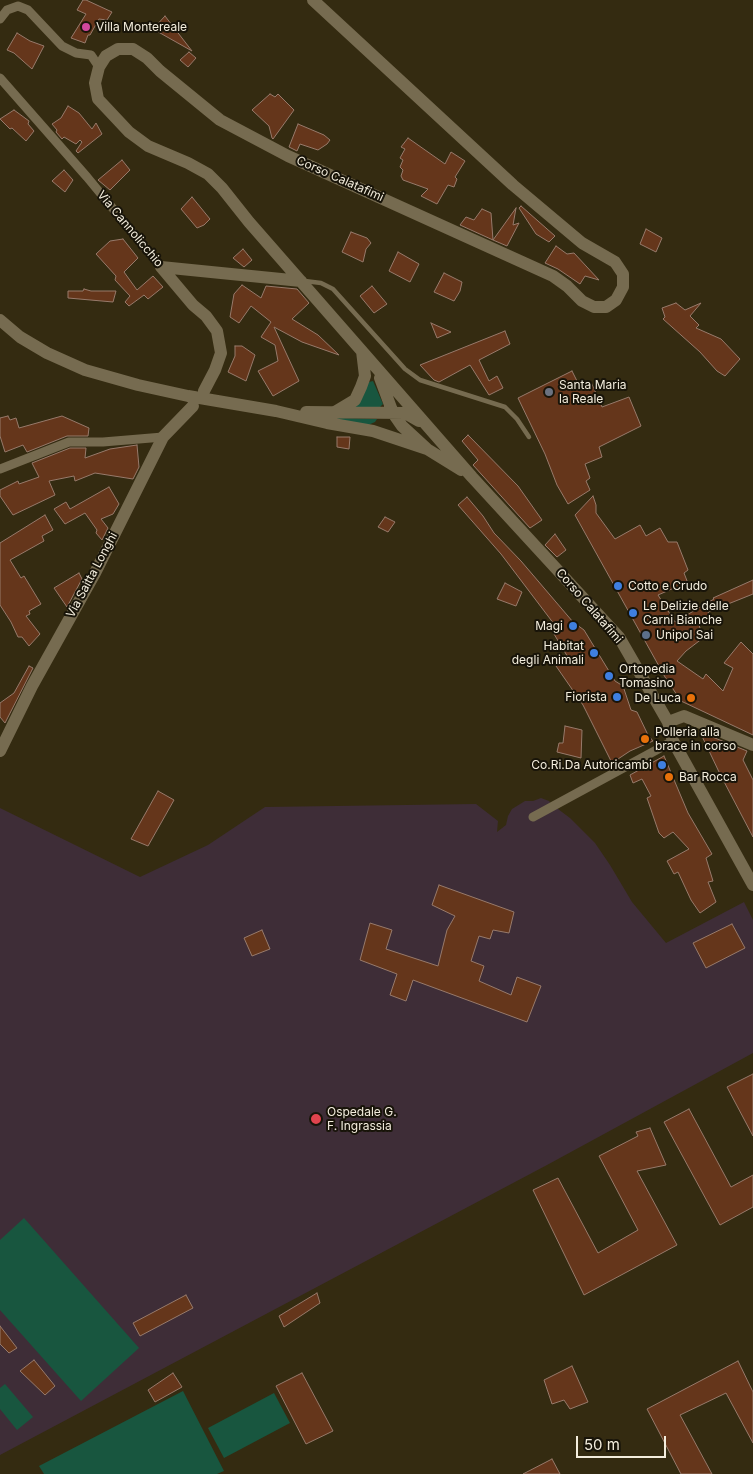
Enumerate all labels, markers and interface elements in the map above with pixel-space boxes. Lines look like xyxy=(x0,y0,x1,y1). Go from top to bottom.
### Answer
place label: Villa Montereale xyxy=(96,20,187,34)
marker: Villa Montereale xyxy=(80,21,92,33)
street label: Corso Calatafimi xyxy=(294,153,386,205)
street label: Via Cannolicchio xyxy=(94,188,166,270)
place label: Santa Maria la Reale xyxy=(559,378,627,406)
marker: Santa Maria la Reale xyxy=(543,386,555,398)
street label: Via Saitta Longhi xyxy=(63,530,121,620)
street label: Corso Calatafimi xyxy=(553,566,625,646)
place label: Cotto e Crudo xyxy=(628,579,707,593)
marker: Cotto e Crudo xyxy=(612,580,624,592)
place label: Le Delizie delle Carni Bianche xyxy=(643,599,729,627)
marker: Le Delizie delle Carni Bianche xyxy=(627,607,639,619)
place label: Magi xyxy=(535,619,563,633)
marker: Magi xyxy=(567,620,579,632)
place label: Unipol Sai xyxy=(656,628,713,642)
marker: Unipol Sai xyxy=(640,629,652,641)
place label: Habitat degli Animali xyxy=(512,639,584,667)
marker: Habitat degli Animali xyxy=(588,647,600,659)
place label: Ortopedia Tomasino xyxy=(619,662,675,690)
marker: Ortopedia Tomasino xyxy=(603,670,615,682)
place label: Fiorista xyxy=(565,690,607,704)
marker: Fiorista xyxy=(611,691,623,703)
place label: De Luca xyxy=(634,691,681,705)
marker: De Luca xyxy=(685,692,697,704)
place label: Polleria alla brace in corso xyxy=(655,725,736,753)
marker: Polleria alla brace in corso xyxy=(639,733,651,745)
place label: Co.Ri.Da Autoricambi xyxy=(531,758,652,772)
marker: Co.Ri.Da Autoricambi xyxy=(656,759,668,771)
place label: Bar Rocca xyxy=(679,770,737,784)
marker: Bar Rocca xyxy=(663,771,675,783)
place label: Ospedale G. F. Ingrassia xyxy=(327,1105,397,1133)
marker: Ospedale G. F. Ingrassia xyxy=(309,1112,323,1126)
scale bar xyxy=(578,1426,668,1458)
text: 50 m xyxy=(584,1435,620,1454)

